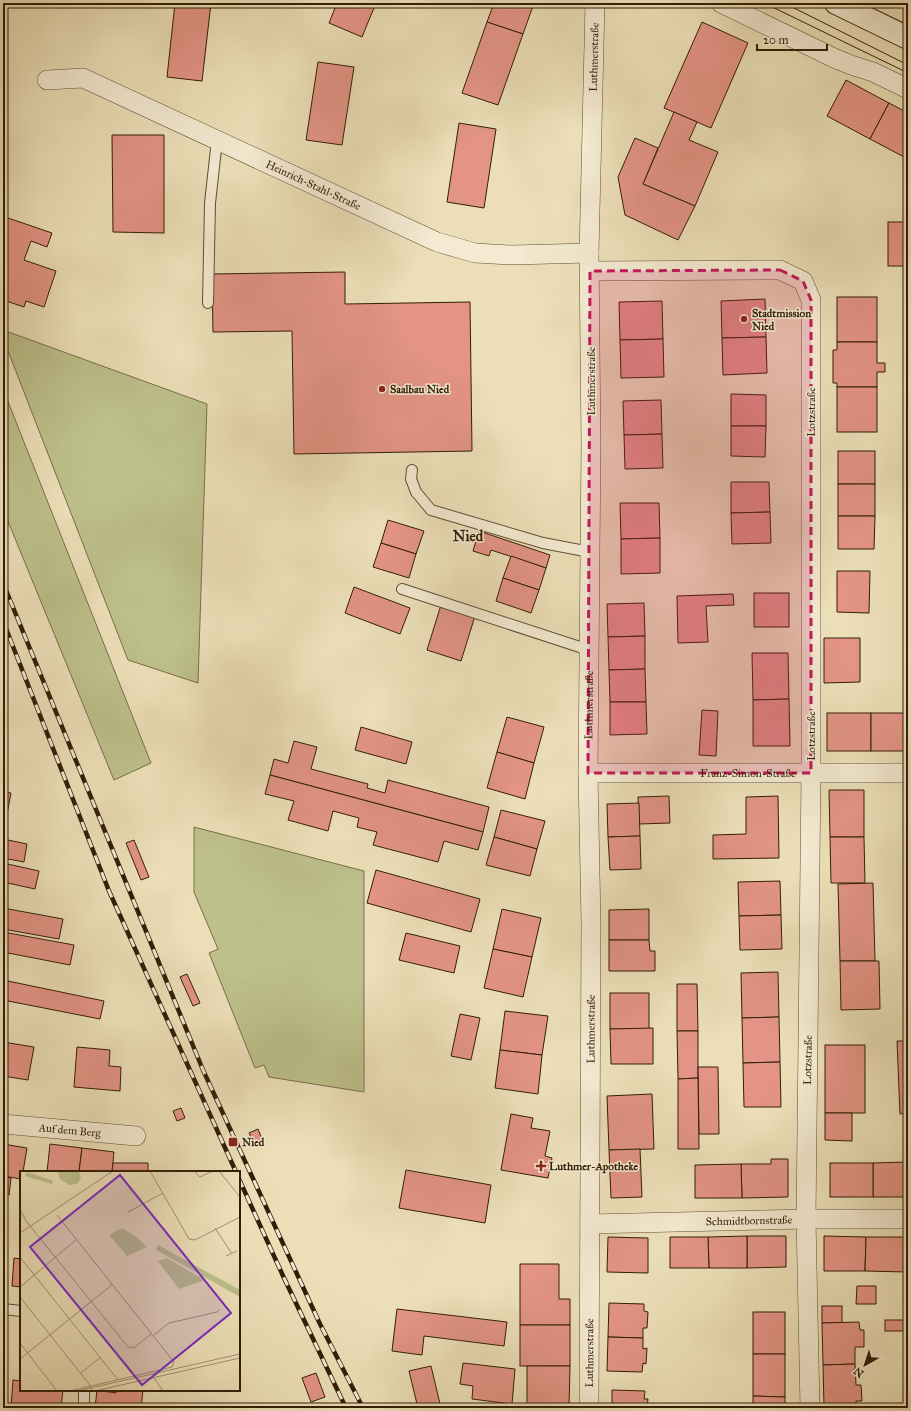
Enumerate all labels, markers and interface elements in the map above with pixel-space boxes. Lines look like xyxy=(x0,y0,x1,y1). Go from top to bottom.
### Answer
street label: Luthmerstraße xyxy=(586,22,601,92)
scale bar xyxy=(757,26,827,52)
text: 20 m xyxy=(763,33,789,47)
street label: Heinrich-Stahl-Straße xyxy=(264,157,363,213)
place label: Stadtmission Nied xyxy=(752,307,811,333)
marker: Stadtmission Nied xyxy=(739,314,749,324)
street label: Luthmerstraße xyxy=(585,346,598,415)
place label: Saalbau Nied xyxy=(390,383,450,396)
marker: Saalbau Nied xyxy=(377,384,387,394)
street label: Lotzstraße xyxy=(805,387,818,437)
district label: Nied xyxy=(453,527,484,545)
street label: Luthmerstraße xyxy=(582,670,595,740)
street label: Lotzstraße xyxy=(805,711,818,761)
street label: Franz-Simon-Straße xyxy=(700,767,796,780)
street label: Luthmerstraße xyxy=(584,994,597,1064)
street label: Lotzstraße xyxy=(801,1035,815,1085)
street label: Auf dem Berg xyxy=(37,1121,102,1139)
marker: Nied xyxy=(227,1136,239,1148)
place label: Nied xyxy=(242,1136,265,1149)
place label: Luthmer-Apotheke xyxy=(549,1160,638,1174)
marker: Luthmer-Apotheke xyxy=(536,1161,546,1171)
inset map xyxy=(20,1171,240,1391)
street label: Schmidtbornstraße xyxy=(705,1213,793,1228)
street label: Luthmerstraße xyxy=(583,1318,596,1388)
north arrow xyxy=(845,1345,885,1385)
text: N xyxy=(851,1364,867,1380)

